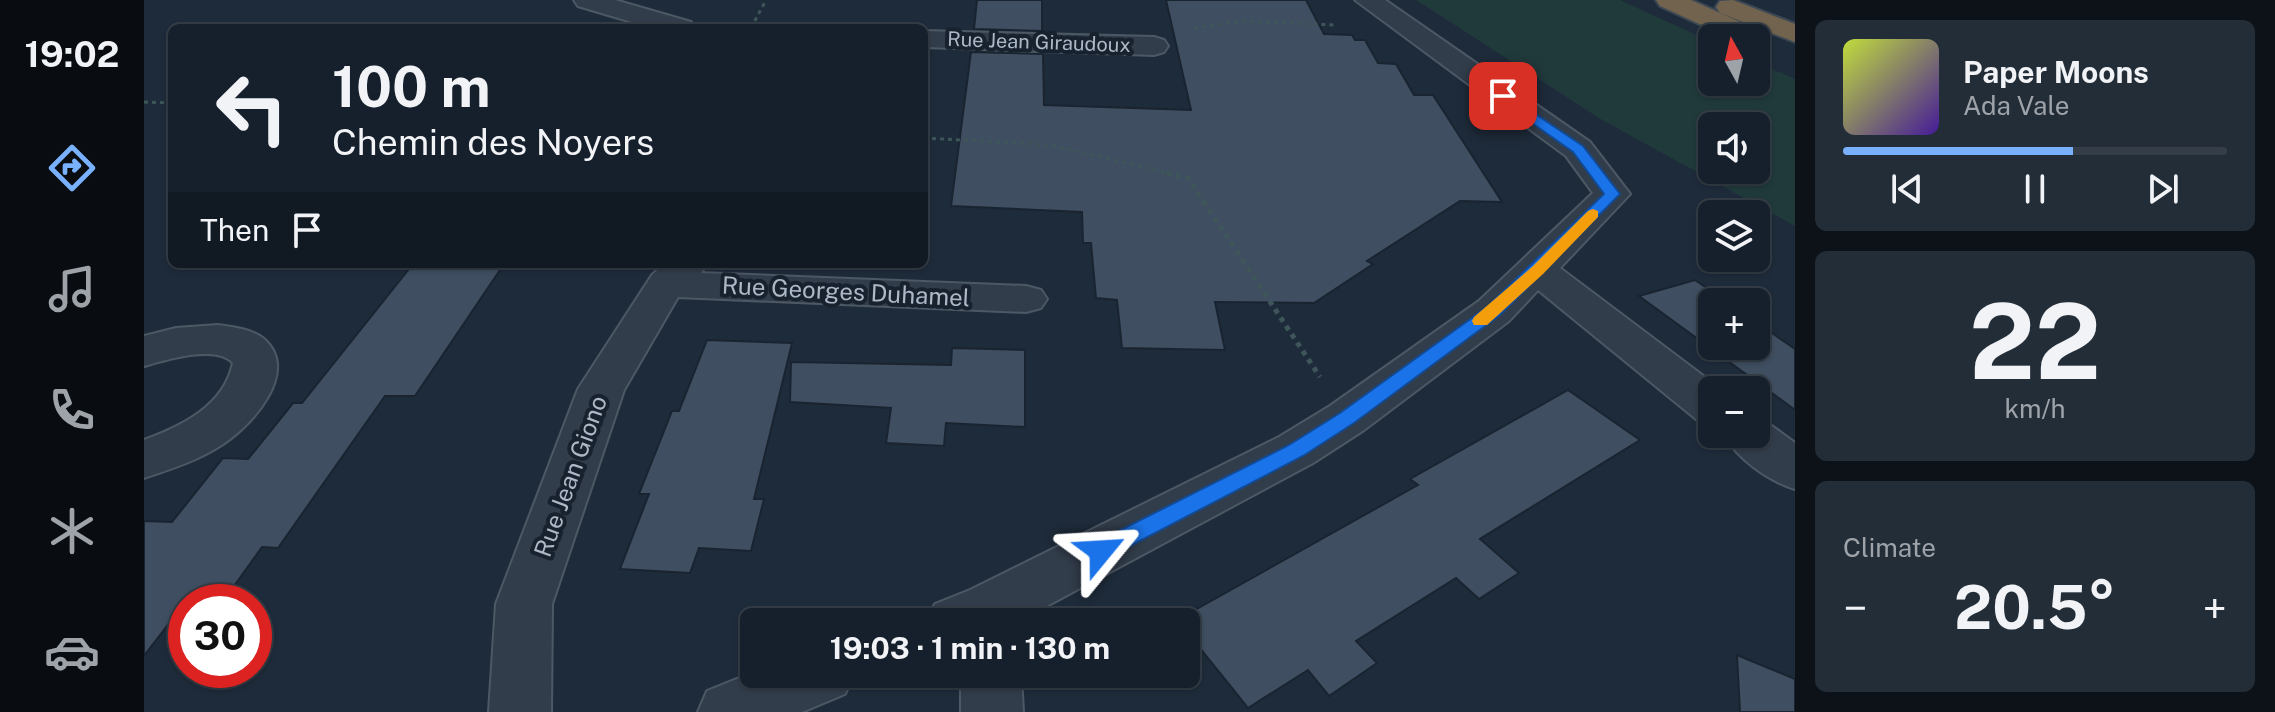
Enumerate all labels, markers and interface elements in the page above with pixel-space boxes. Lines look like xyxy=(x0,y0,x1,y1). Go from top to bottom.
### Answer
north arrow xyxy=(1698,24,1770,96)
map controls xyxy=(1698,24,1770,448)
street label: Rue Jean Giraudoux xyxy=(947,27,1131,57)
text: 19:02 xyxy=(25,33,119,75)
text: 100 m xyxy=(332,54,491,120)
text: Paper Moons xyxy=(1963,54,2149,90)
icon: left xyxy=(200,56,304,160)
pin xyxy=(1469,62,1537,130)
icon: arrive xyxy=(1481,74,1525,118)
text: Ada Vale xyxy=(1963,90,2069,121)
button: sound xyxy=(1698,112,1770,184)
text: Chemin des Noyers xyxy=(332,121,654,163)
icon: directions xyxy=(44,140,100,196)
icon: previous xyxy=(1885,167,1929,211)
icon: pause xyxy=(2013,167,2057,211)
icon: next xyxy=(2141,167,2185,211)
button: layers xyxy=(1698,200,1770,272)
icon: arrive xyxy=(285,208,329,252)
text: Then xyxy=(200,212,269,248)
icon: music xyxy=(44,261,100,317)
street label: Rue Georges Duhamel xyxy=(721,271,971,311)
text: 22 xyxy=(1969,280,2101,402)
button: + xyxy=(1698,288,1770,360)
button: − xyxy=(1698,376,1770,448)
icon: phone xyxy=(44,382,100,438)
street label: Rue Jean Giono xyxy=(528,392,612,560)
text: km/h xyxy=(2004,393,2066,424)
icon: climate xyxy=(44,503,100,559)
position arrow xyxy=(1059,509,1143,593)
text: Climate xyxy=(1843,532,1936,563)
text: 20.5° xyxy=(1954,572,2116,643)
text: − xyxy=(1843,582,1867,634)
text: + xyxy=(2203,582,2227,634)
speed limit sign: 30 xyxy=(168,584,272,688)
icon: car xyxy=(44,624,100,680)
text: 19:03 · 1 min · 130 m xyxy=(830,630,1110,666)

